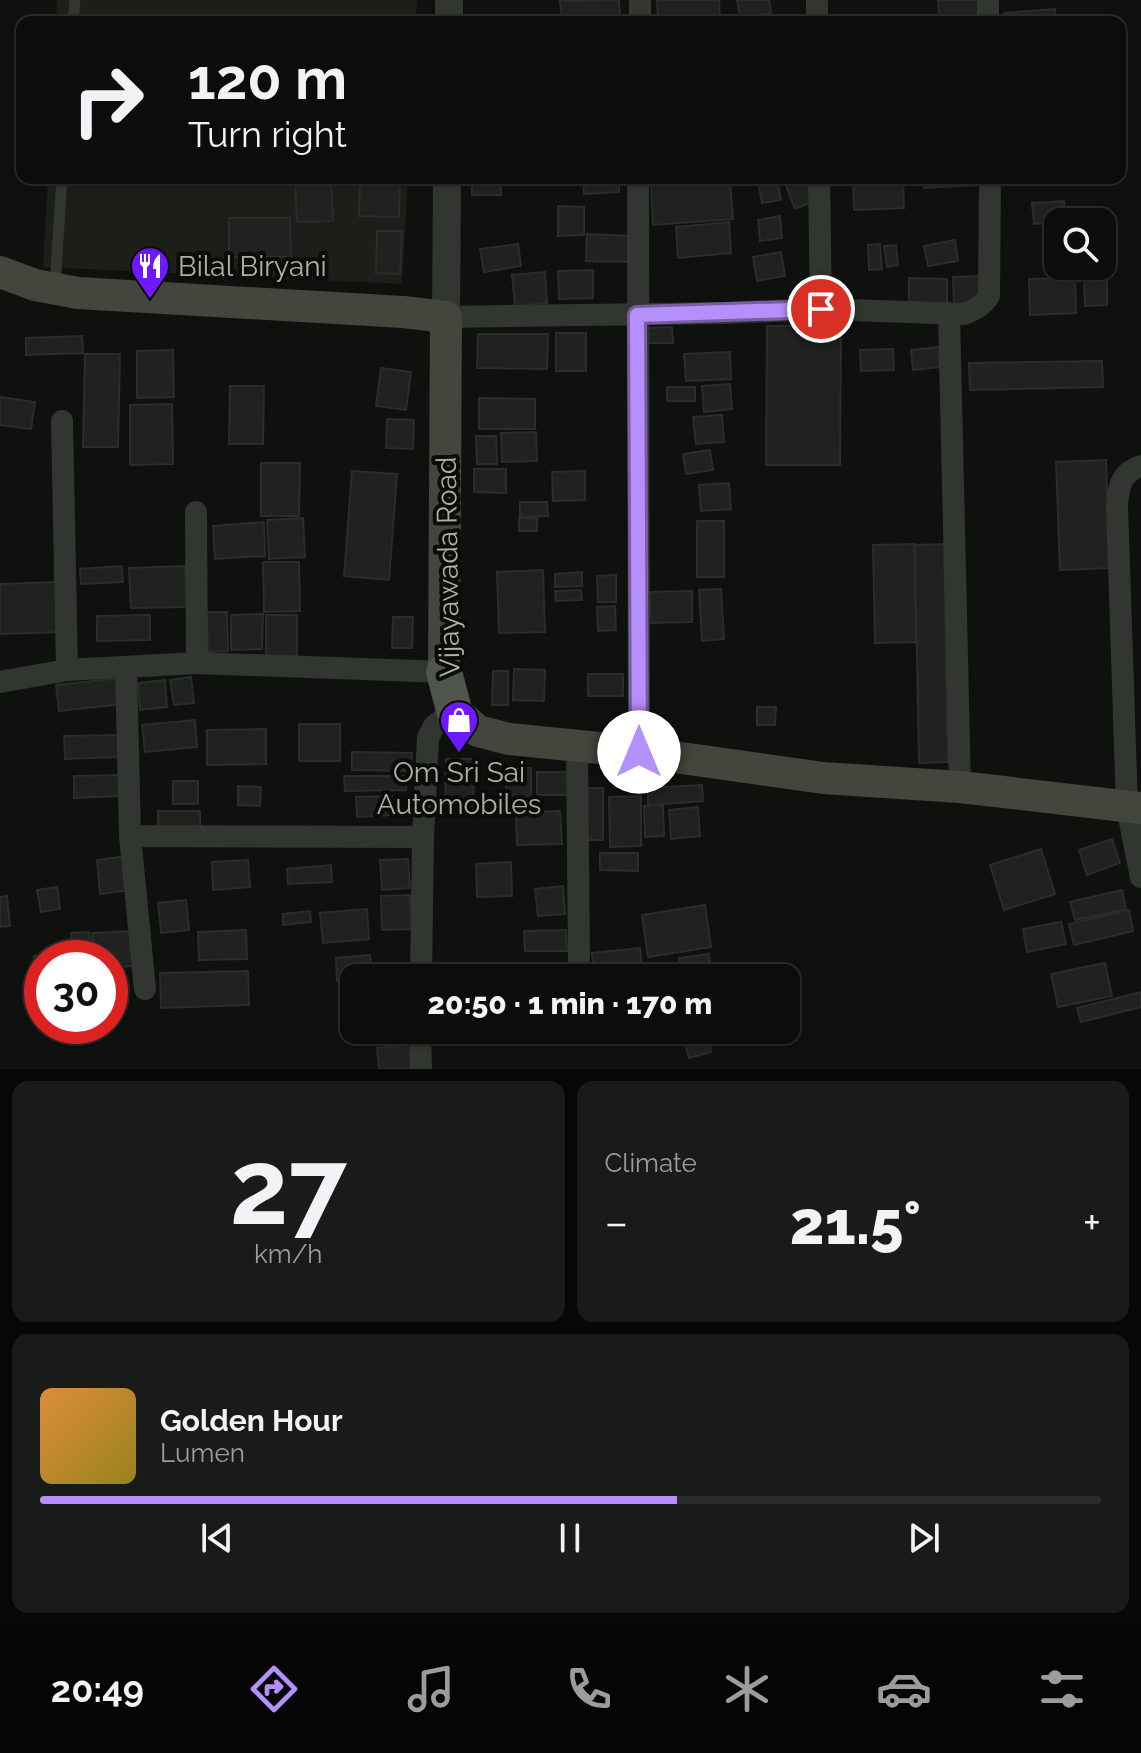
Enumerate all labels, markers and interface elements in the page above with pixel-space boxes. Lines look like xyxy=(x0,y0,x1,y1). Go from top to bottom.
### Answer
text: 120 m xyxy=(188,46,347,112)
icon: right xyxy=(56,48,160,152)
text: Turn right xyxy=(188,113,347,155)
map controls xyxy=(1044,208,1116,280)
button: search xyxy=(1044,208,1116,280)
restaurant icon: Bilal Biryani xyxy=(129,245,171,300)
place label: Bilal Biryani xyxy=(178,250,327,283)
pin xyxy=(787,275,855,343)
icon: arrive xyxy=(799,287,843,331)
street label: Vijayawada Road xyxy=(430,456,466,678)
shop icon: Om Sri Sai Automobiles xyxy=(438,699,480,754)
position arrow xyxy=(597,710,681,794)
place label: Om Sri Sai Automobiles xyxy=(377,756,541,821)
speed limit sign: 30 xyxy=(24,940,128,1044)
text: 20:50 · 1 min · 170 m xyxy=(428,986,712,1021)
text: 27 xyxy=(230,1126,347,1248)
text: Climate xyxy=(605,1148,697,1178)
text: 21.5° xyxy=(790,1188,921,1258)
text: − xyxy=(605,1197,628,1248)
text: + xyxy=(1083,1197,1101,1248)
text: km/h xyxy=(254,1239,323,1269)
text: Golden Hour xyxy=(160,1403,343,1438)
text: Lumen xyxy=(160,1438,245,1468)
icon: previous xyxy=(195,1516,239,1560)
icon: pause xyxy=(548,1516,592,1560)
icon: next xyxy=(902,1516,946,1560)
icon: directions xyxy=(246,1661,302,1717)
icon: music xyxy=(403,1661,459,1717)
icon: phone xyxy=(561,1661,617,1717)
icon: climate xyxy=(719,1661,775,1717)
icon: car xyxy=(876,1661,932,1717)
icon: filters xyxy=(1034,1661,1090,1717)
text: 20:49 xyxy=(51,1668,144,1710)

